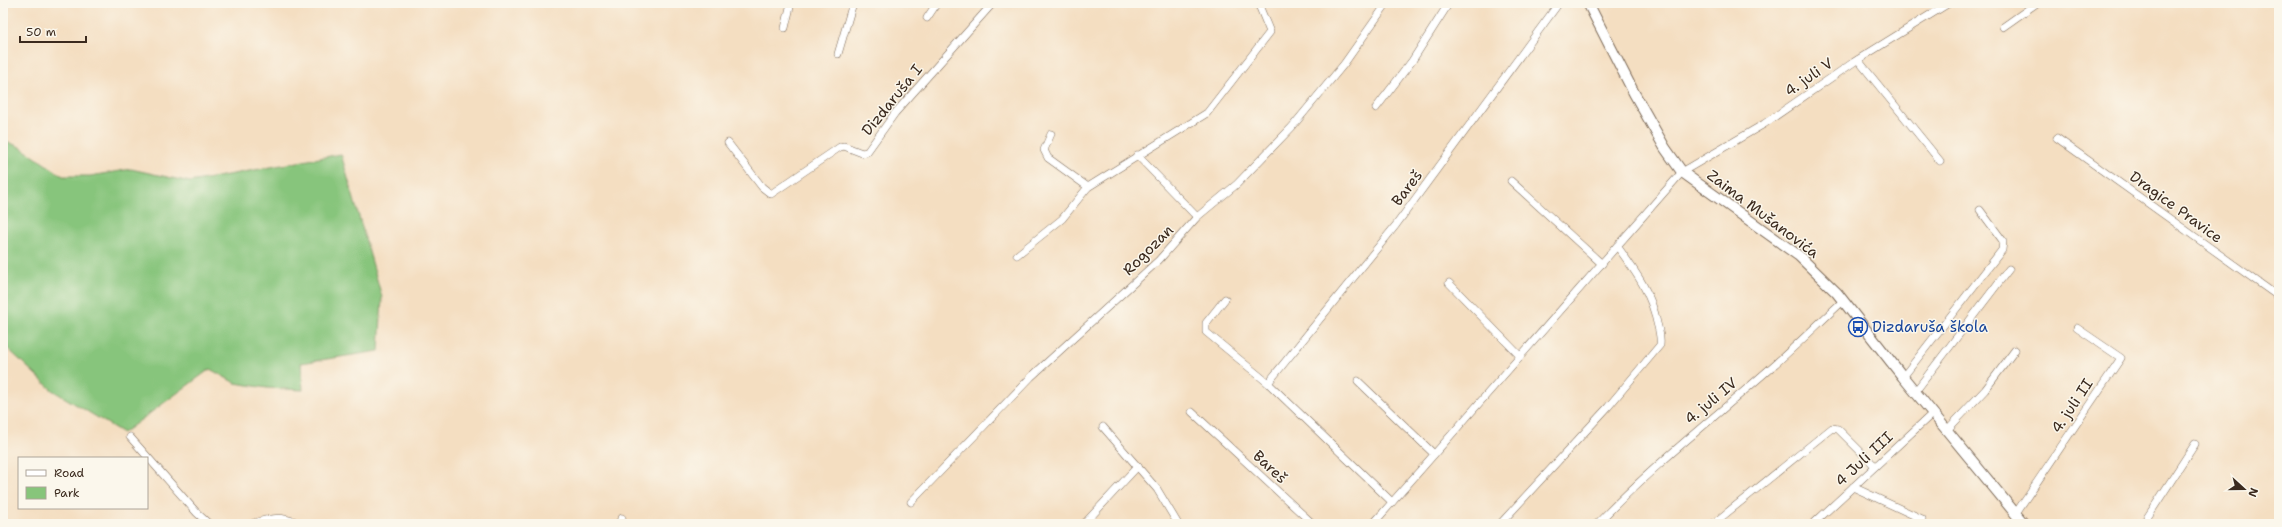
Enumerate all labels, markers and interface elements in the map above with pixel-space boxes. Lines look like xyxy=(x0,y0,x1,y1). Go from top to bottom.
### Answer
scale bar xyxy=(20,18,86,44)
text: 50 m xyxy=(26,24,56,40)
street label: 4. juli V xyxy=(1781,53,1837,101)
street label: Dizdaruša I xyxy=(857,60,927,140)
street label: Zaima Mušanovića xyxy=(1703,165,1824,263)
street label: Bareš xyxy=(1387,166,1427,210)
street label: Dragice Pravice xyxy=(2126,167,2226,247)
street label: Rogozan xyxy=(1118,220,1178,280)
bus stop icon: Dizdaruša škola xyxy=(1847,316,1869,338)
place label: Dizdaruša škola xyxy=(1872,317,1988,337)
street label: 4. juli IV xyxy=(1680,373,1742,429)
street label: 4. juli II xyxy=(2046,375,2098,437)
street label: 4 Juli III xyxy=(1831,427,1897,491)
street label: Bareš xyxy=(1249,446,1291,488)
legend xyxy=(18,457,148,509)
text: Road xyxy=(54,465,85,481)
north arrow xyxy=(2224,469,2264,509)
text: Park xyxy=(54,485,80,501)
text: N xyxy=(2244,486,2261,499)

